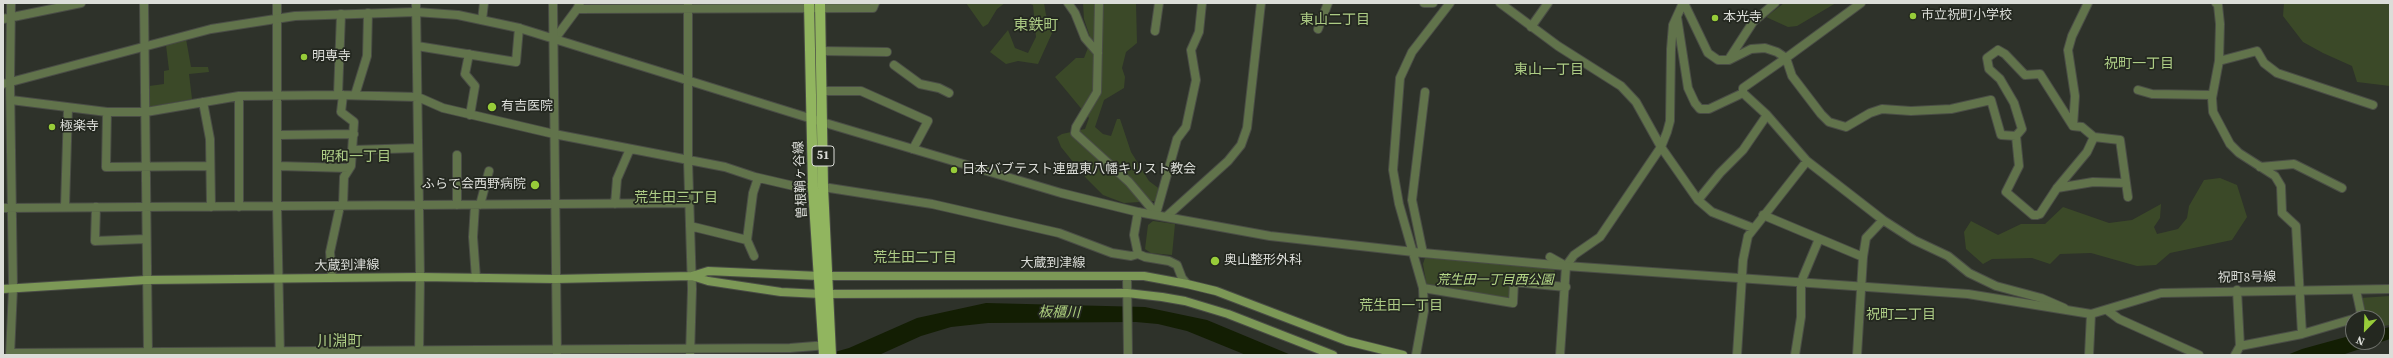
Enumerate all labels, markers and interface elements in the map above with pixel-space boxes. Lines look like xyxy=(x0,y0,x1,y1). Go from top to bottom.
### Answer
place label: 市立祝町小学校 xyxy=(1921,8,2012,24)
place label: 本光寺 xyxy=(1723,10,1762,26)
marker: 市立祝町小学校 xyxy=(1908,11,1918,21)
district label: 東山二丁目 xyxy=(1300,12,1370,28)
marker: 本光寺 xyxy=(1710,13,1720,23)
district label: 東鉄町 xyxy=(1014,17,1058,35)
place label: 明専寺 xyxy=(312,49,351,65)
marker: 明専寺 xyxy=(299,52,309,62)
district label: 祝町一丁目 xyxy=(2104,56,2174,72)
district label: 東山一丁目 xyxy=(1514,62,1584,78)
place label: 有吉医院 xyxy=(501,99,553,115)
marker: 有吉医院 xyxy=(486,101,498,113)
place label: 極楽寺 xyxy=(60,119,99,135)
marker: 極楽寺 xyxy=(47,122,57,132)
street label: 曽根鞘ヶ谷線 xyxy=(791,141,811,219)
road number: 51 xyxy=(812,146,834,166)
district label: 昭和一丁目 xyxy=(321,149,391,165)
place label: 日本バブテスト連盟東八幡キリスト教会 xyxy=(962,162,1196,178)
marker: 日本バブテスト連盟東八幡キリスト教会 xyxy=(949,165,959,175)
place label: ふらて会西野病院 xyxy=(422,177,526,193)
marker: ふらて会西野病院 xyxy=(529,179,541,191)
district label: 荒生田三丁目 xyxy=(634,190,718,206)
district label: 荒生田二丁目 xyxy=(873,250,957,266)
place label: 奥山整形外科 xyxy=(1224,253,1302,269)
marker: 奥山整形外科 xyxy=(1209,255,1221,267)
street label: 大蔵到津線 xyxy=(1021,256,1085,272)
street label: 大蔵到津線 xyxy=(314,258,380,274)
street label: 祝町8号線 xyxy=(2218,270,2276,286)
park label: 荒生田一丁目西公園 xyxy=(1437,273,1553,289)
district label: 荒生田一丁目 xyxy=(1359,298,1443,314)
water label: 板櫃川 xyxy=(1038,304,1080,322)
district label: 祝町二丁目 xyxy=(1866,307,1936,323)
north arrow xyxy=(2345,310,2385,350)
text: N xyxy=(2354,332,2367,349)
district label: 川淵町 xyxy=(318,333,362,351)

